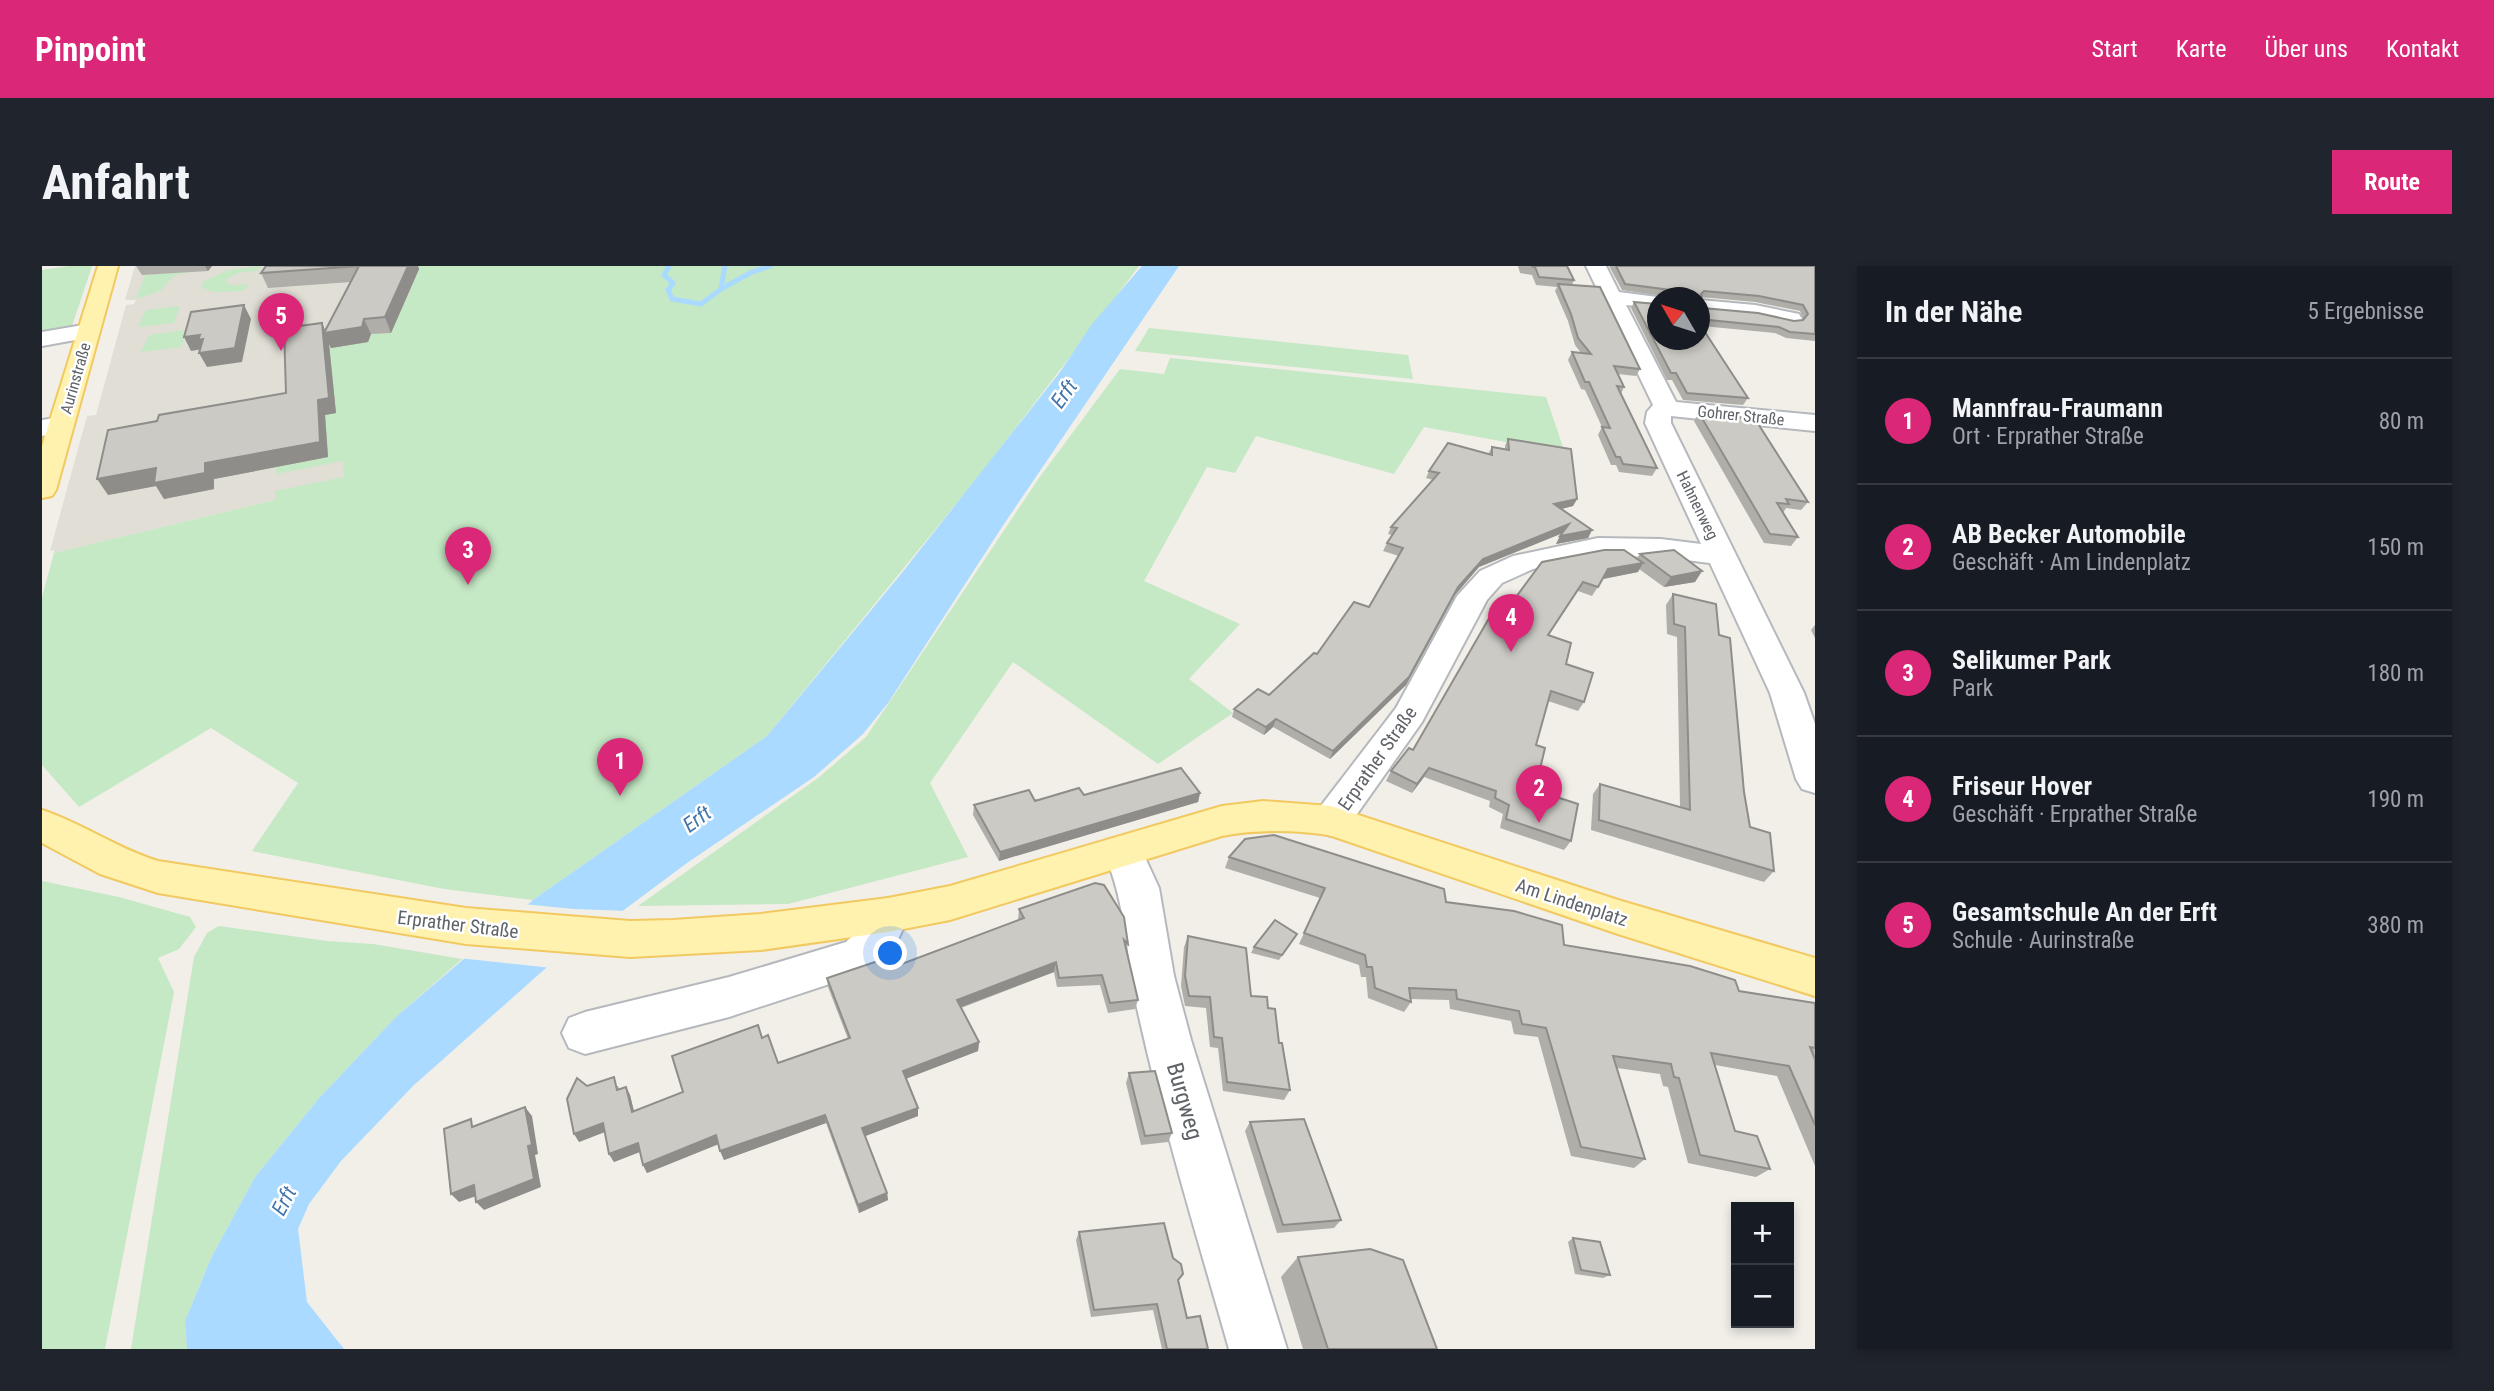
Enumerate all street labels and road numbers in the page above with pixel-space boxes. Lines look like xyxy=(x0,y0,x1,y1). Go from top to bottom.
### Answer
street label: Aurinstraße xyxy=(56,340,95,416)
street label: Gohrer Straße xyxy=(1697,401,1785,429)
street label: Hahnenweg xyxy=(1673,468,1722,543)
street label: Erprather Straße xyxy=(1333,702,1422,815)
street label: Am Lindenplatz xyxy=(1513,874,1631,931)
street label: Erprather Straße xyxy=(396,906,520,943)
street label: Burgweg xyxy=(1161,1059,1208,1143)

